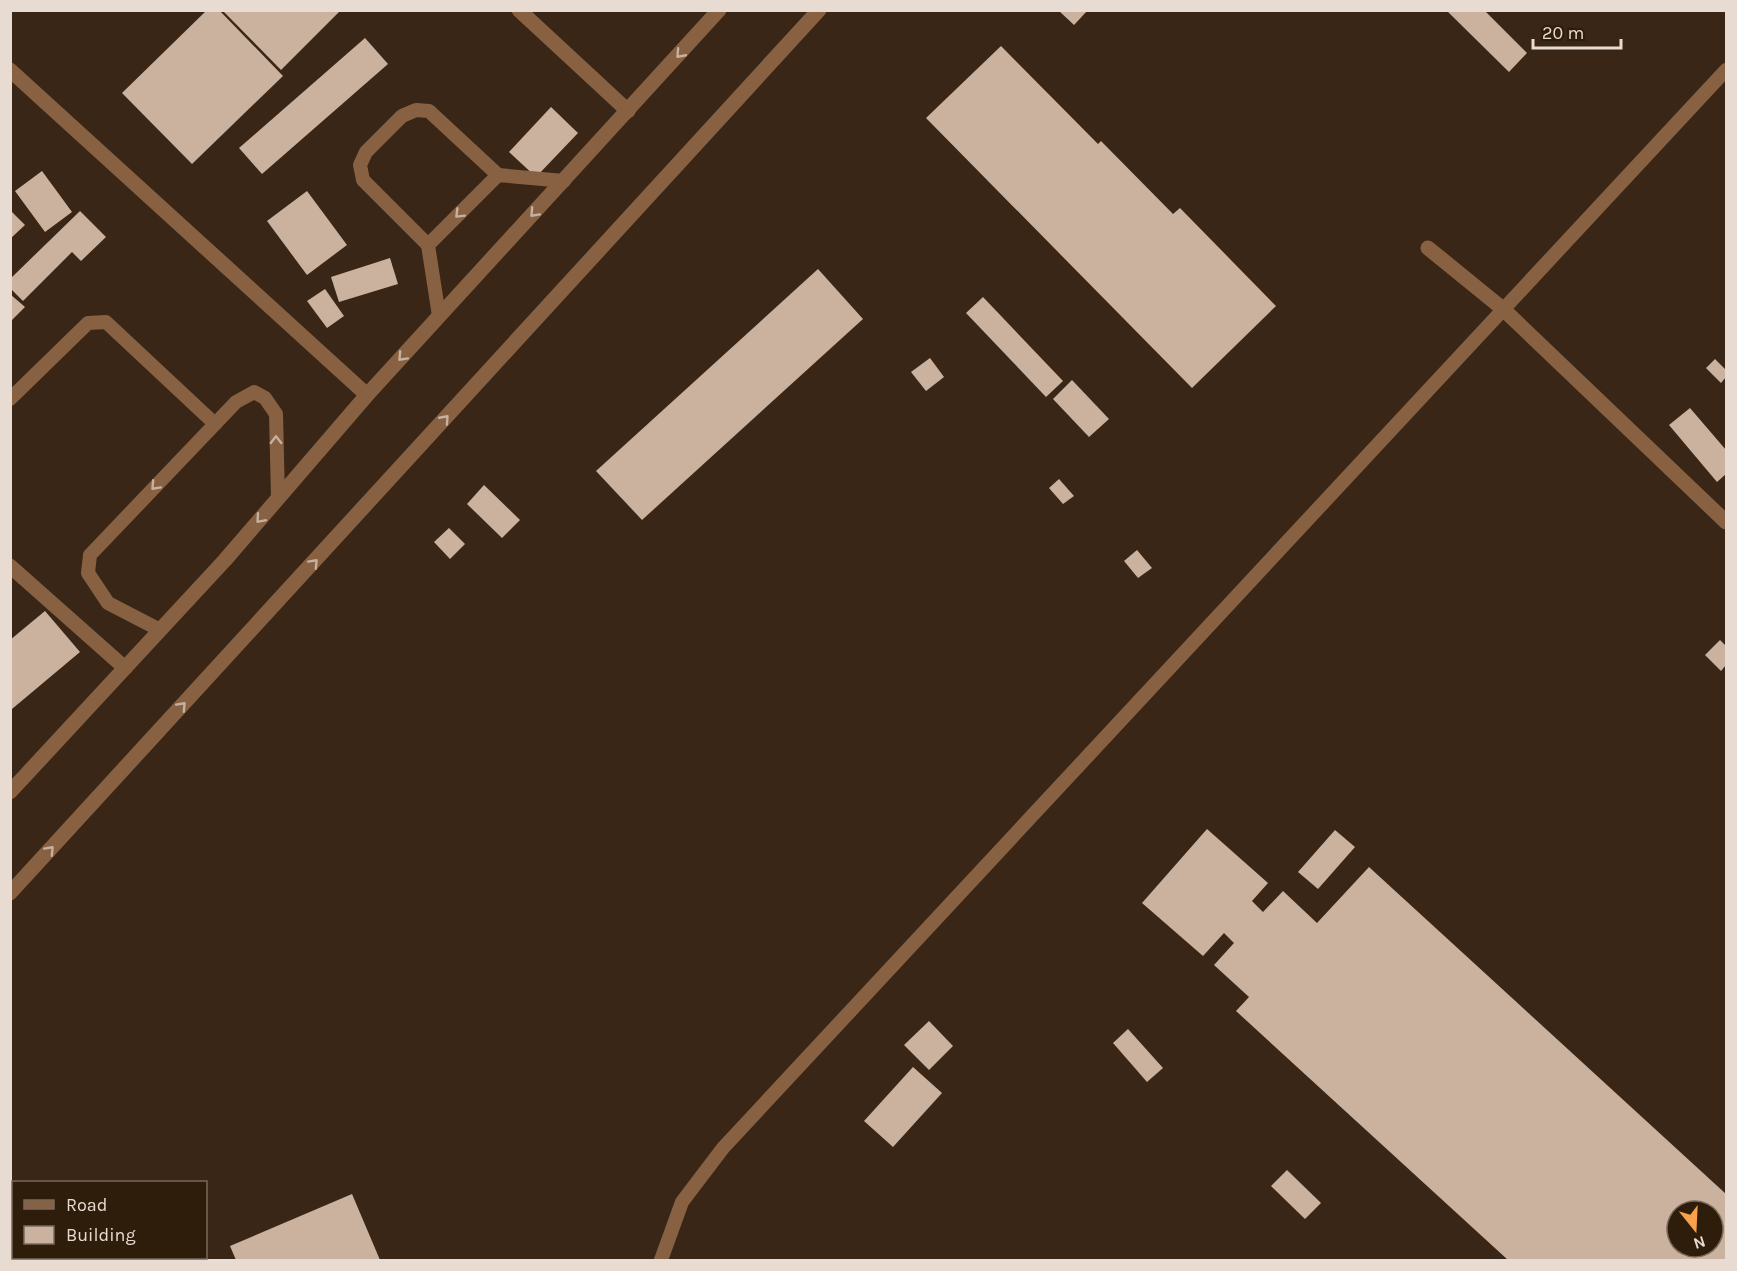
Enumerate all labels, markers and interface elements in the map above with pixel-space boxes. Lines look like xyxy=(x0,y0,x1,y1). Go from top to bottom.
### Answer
scale bar xyxy=(1533,12,1622,50)
text: 20 m xyxy=(1542,22,1584,44)
one-way arrow xyxy=(676,47,687,58)
one-way arrow xyxy=(455,207,466,218)
one-way arrow xyxy=(530,207,541,217)
one-way arrow xyxy=(398,350,409,360)
one-way arrow xyxy=(438,415,449,426)
one-way arrow xyxy=(270,435,283,444)
one-way arrow xyxy=(151,480,162,490)
one-way arrow xyxy=(256,512,267,523)
one-way arrow xyxy=(307,559,318,569)
one-way arrow xyxy=(175,703,186,713)
one-way arrow xyxy=(43,846,54,857)
legend xyxy=(12,1181,207,1259)
text: Road xyxy=(66,1194,107,1216)
north arrow xyxy=(1665,1199,1725,1259)
text: Building xyxy=(66,1224,136,1246)
text: N xyxy=(1691,1232,1708,1254)

